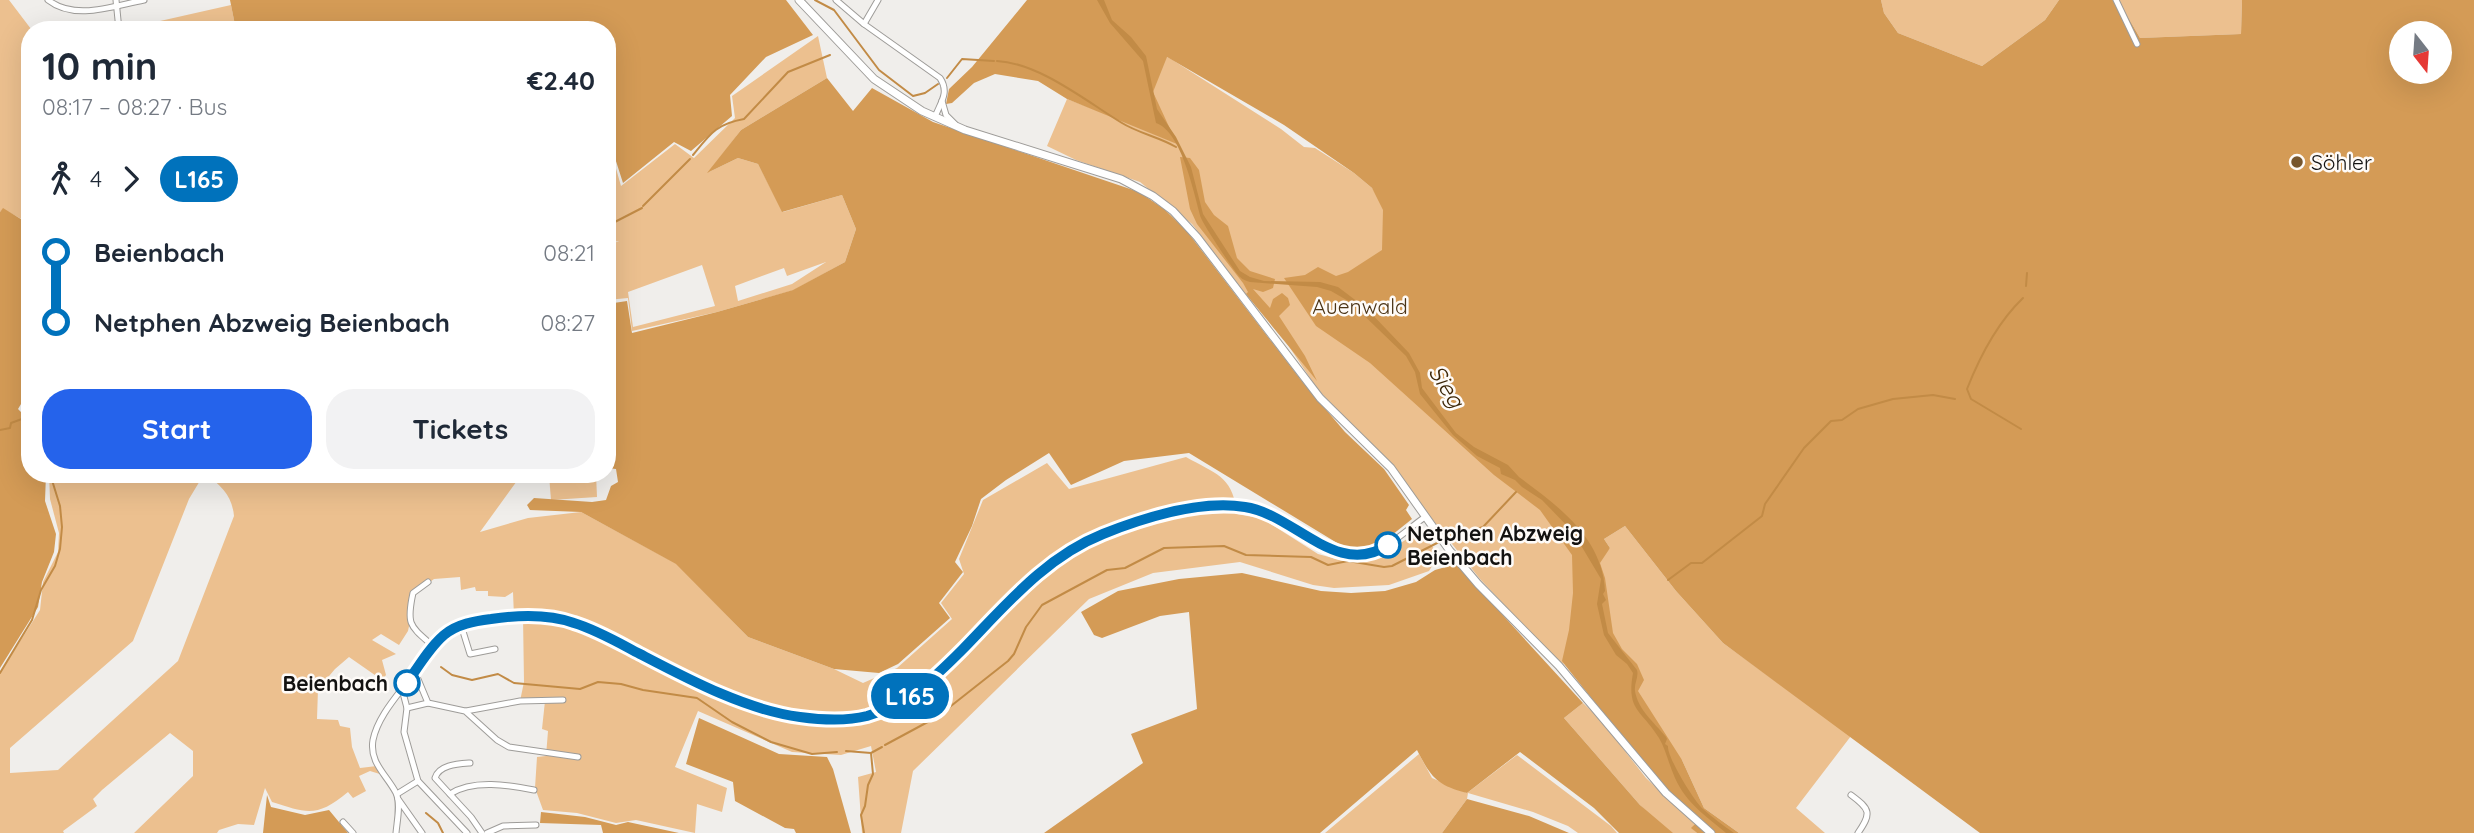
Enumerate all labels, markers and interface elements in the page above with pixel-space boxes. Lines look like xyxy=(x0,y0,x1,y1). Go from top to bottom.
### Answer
north arrow xyxy=(2389,21,2452,84)
map controls xyxy=(2389,21,2452,84)
text: 10 min xyxy=(42,42,157,90)
text: €2.40 xyxy=(527,64,595,97)
text: 08:17 – 08:27 · Bus xyxy=(42,92,227,121)
place label: Söhler xyxy=(2311,149,2372,175)
marker: Söhler xyxy=(2289,154,2305,170)
icon: walk xyxy=(42,160,80,198)
icon: forward xyxy=(112,160,150,198)
text: 4 xyxy=(90,164,102,193)
text: L165 xyxy=(174,164,224,194)
text: Beienbach xyxy=(94,236,225,269)
text: 08:21 xyxy=(543,238,595,267)
park label: Auenwald xyxy=(1312,293,1408,319)
text: Netphen Abzweig Beienbach xyxy=(94,306,450,339)
text: 08:27 xyxy=(540,308,595,337)
water label: Sieg xyxy=(1423,359,1472,414)
button: Start xyxy=(42,389,312,469)
button: Tickets xyxy=(326,389,595,469)
place label: Netphen Abzweig Beienbach xyxy=(1407,520,1583,570)
marker: Netphen Abzweig Beienbach xyxy=(1375,532,1401,558)
place label: Beienbach xyxy=(282,670,388,696)
marker: Beienbach xyxy=(394,670,420,696)
line badge: L165 xyxy=(861,673,959,719)
text: L165 xyxy=(885,681,935,711)

